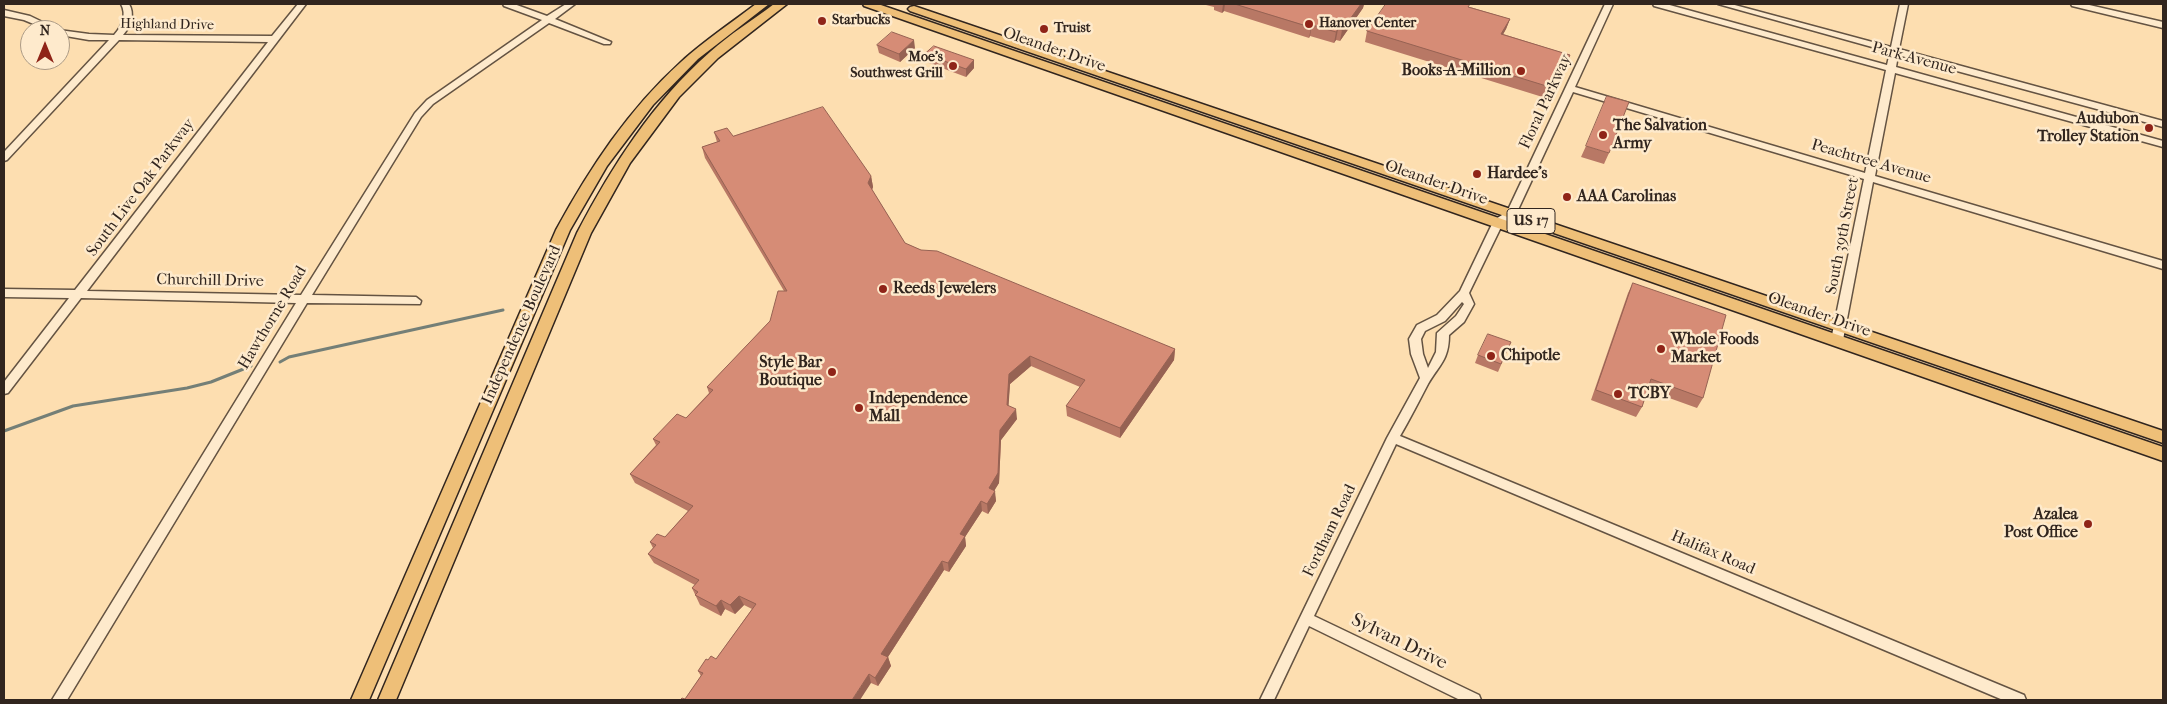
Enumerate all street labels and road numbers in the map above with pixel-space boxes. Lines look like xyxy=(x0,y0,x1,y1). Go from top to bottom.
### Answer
street label: Highland Drive xyxy=(120,16,214,34)
street label: Oleander Drive xyxy=(1000,23,1108,77)
street label: Park Avenue xyxy=(1870,38,1958,80)
street label: Floral Parkway xyxy=(1516,52,1576,152)
street label: South Live Oak Parkway xyxy=(83,115,199,261)
street label: Peachtree Avenue xyxy=(1809,136,1933,188)
street label: Oleander Drive xyxy=(1382,156,1490,210)
street label: South 39th Street xyxy=(1822,176,1864,296)
road number: US 17 xyxy=(1507,208,1555,234)
street label: Independence Boulevard xyxy=(478,242,566,408)
street label: Hawthorne Road xyxy=(235,263,311,373)
street label: Churchill Drive xyxy=(156,270,264,292)
street label: Oleander Drive xyxy=(1765,288,1873,342)
street label: Fordham Road xyxy=(1299,482,1361,580)
street label: Halifax Road xyxy=(1668,527,1758,579)
street label: Sylvan Drive xyxy=(1347,609,1451,675)

